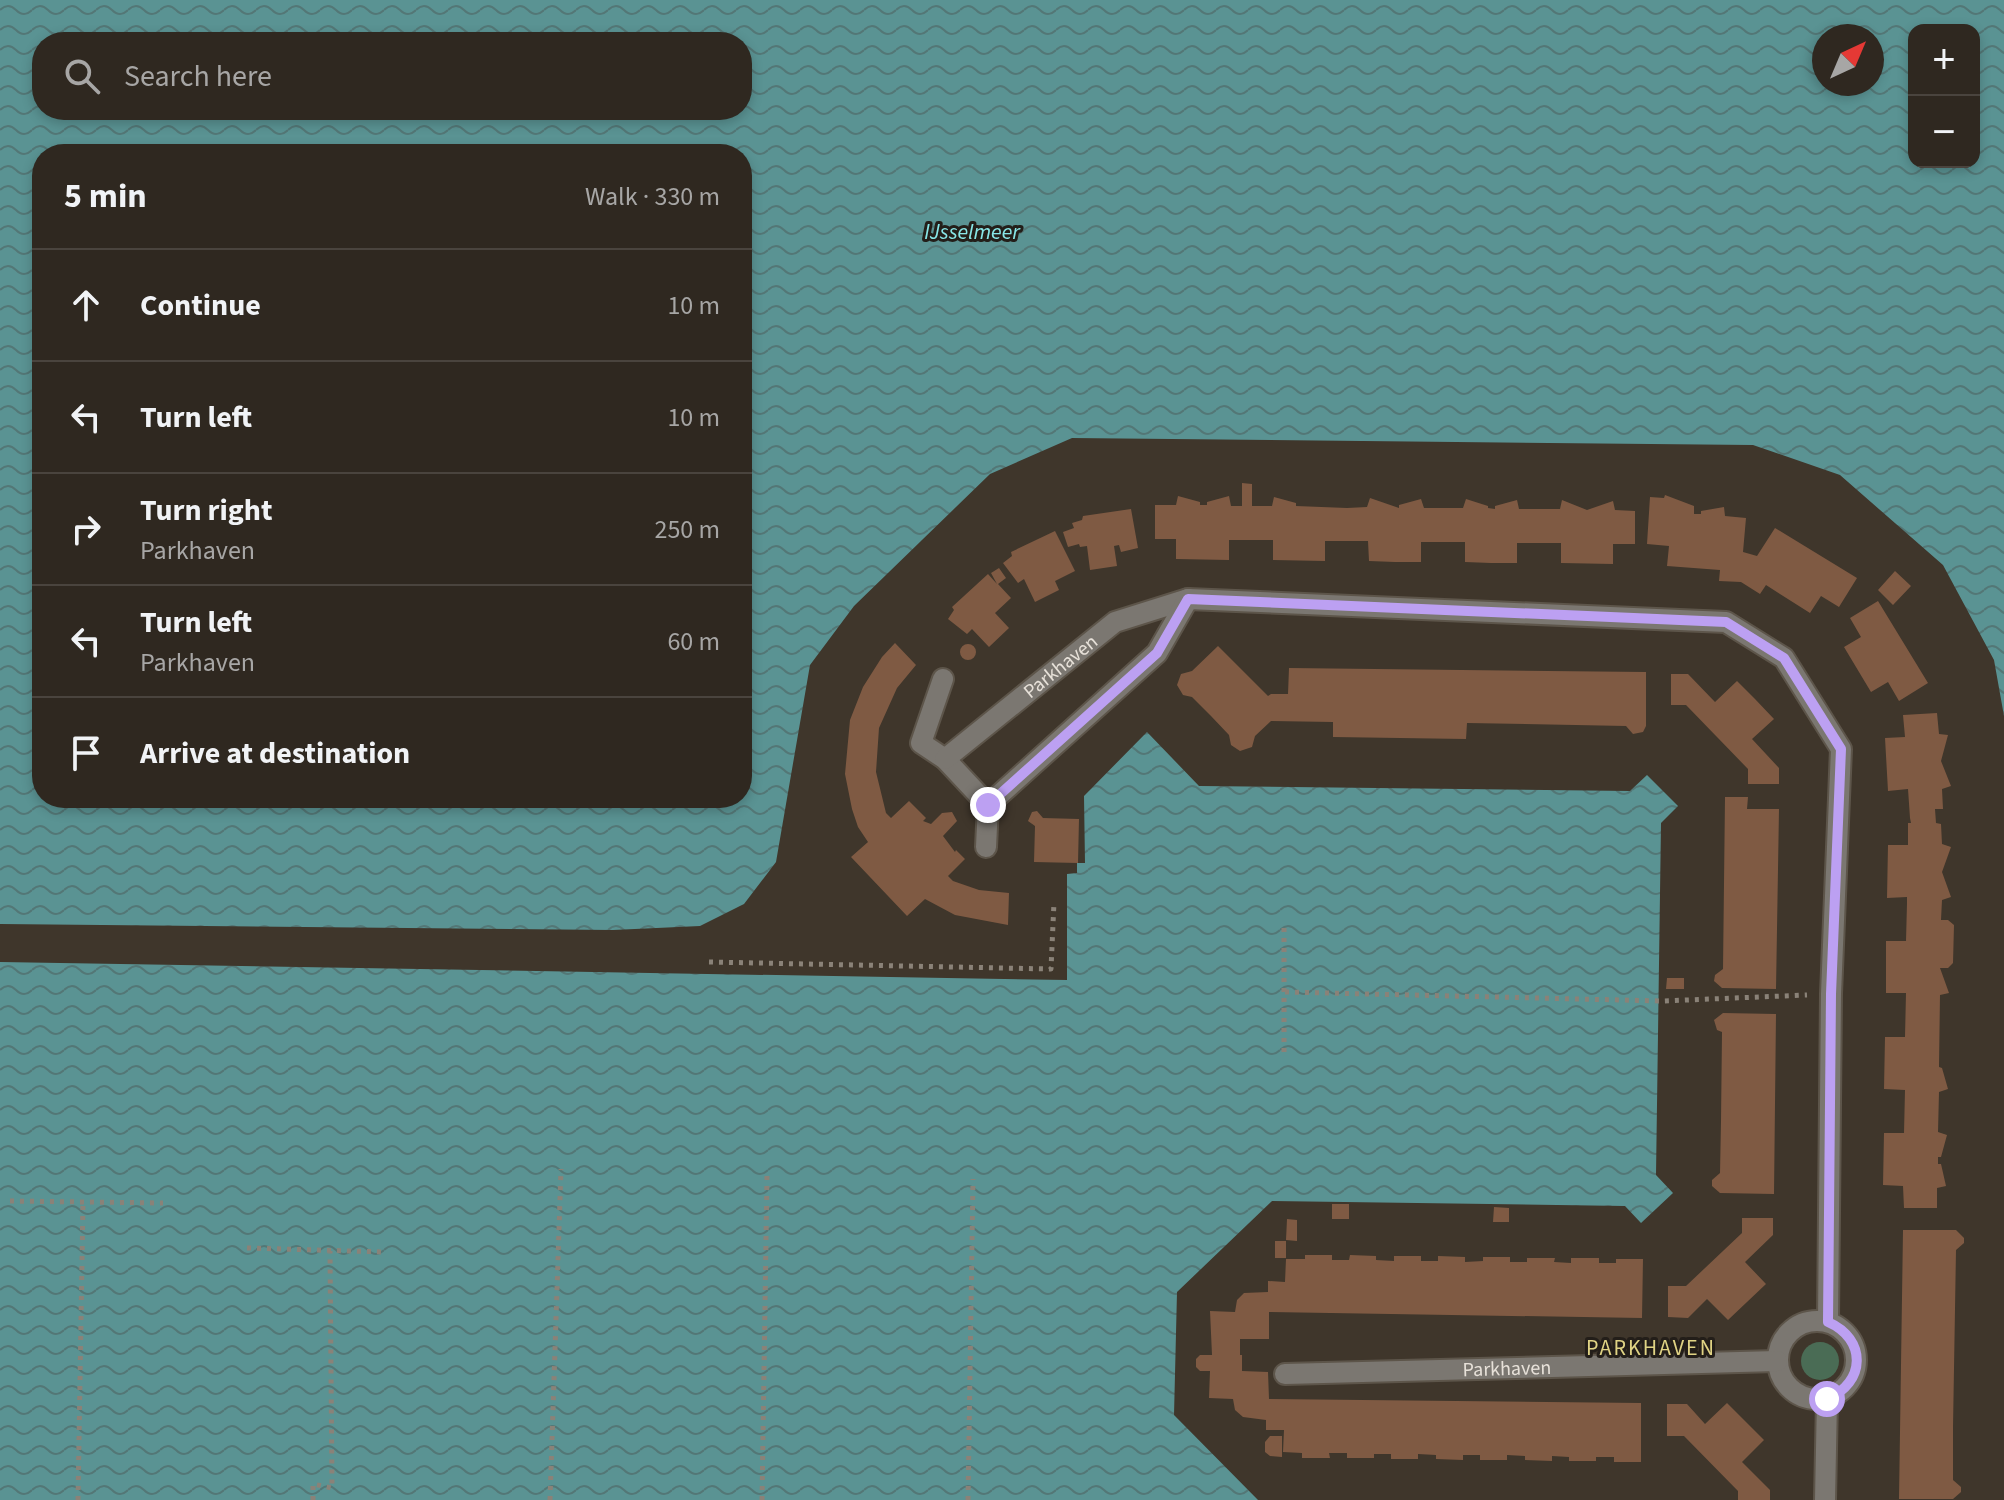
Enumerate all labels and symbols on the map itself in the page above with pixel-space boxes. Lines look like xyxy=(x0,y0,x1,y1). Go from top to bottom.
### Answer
north arrow xyxy=(1812,24,1884,96)
water label: IJsselmeer xyxy=(924,216,1021,248)
street label: Parkhaven xyxy=(1018,628,1104,706)
route end xyxy=(970,787,1006,823)
district label: PARKHAVEN xyxy=(1586,1332,1716,1364)
street label: Parkhaven xyxy=(1462,1354,1552,1384)
route start xyxy=(1809,1381,1845,1417)

